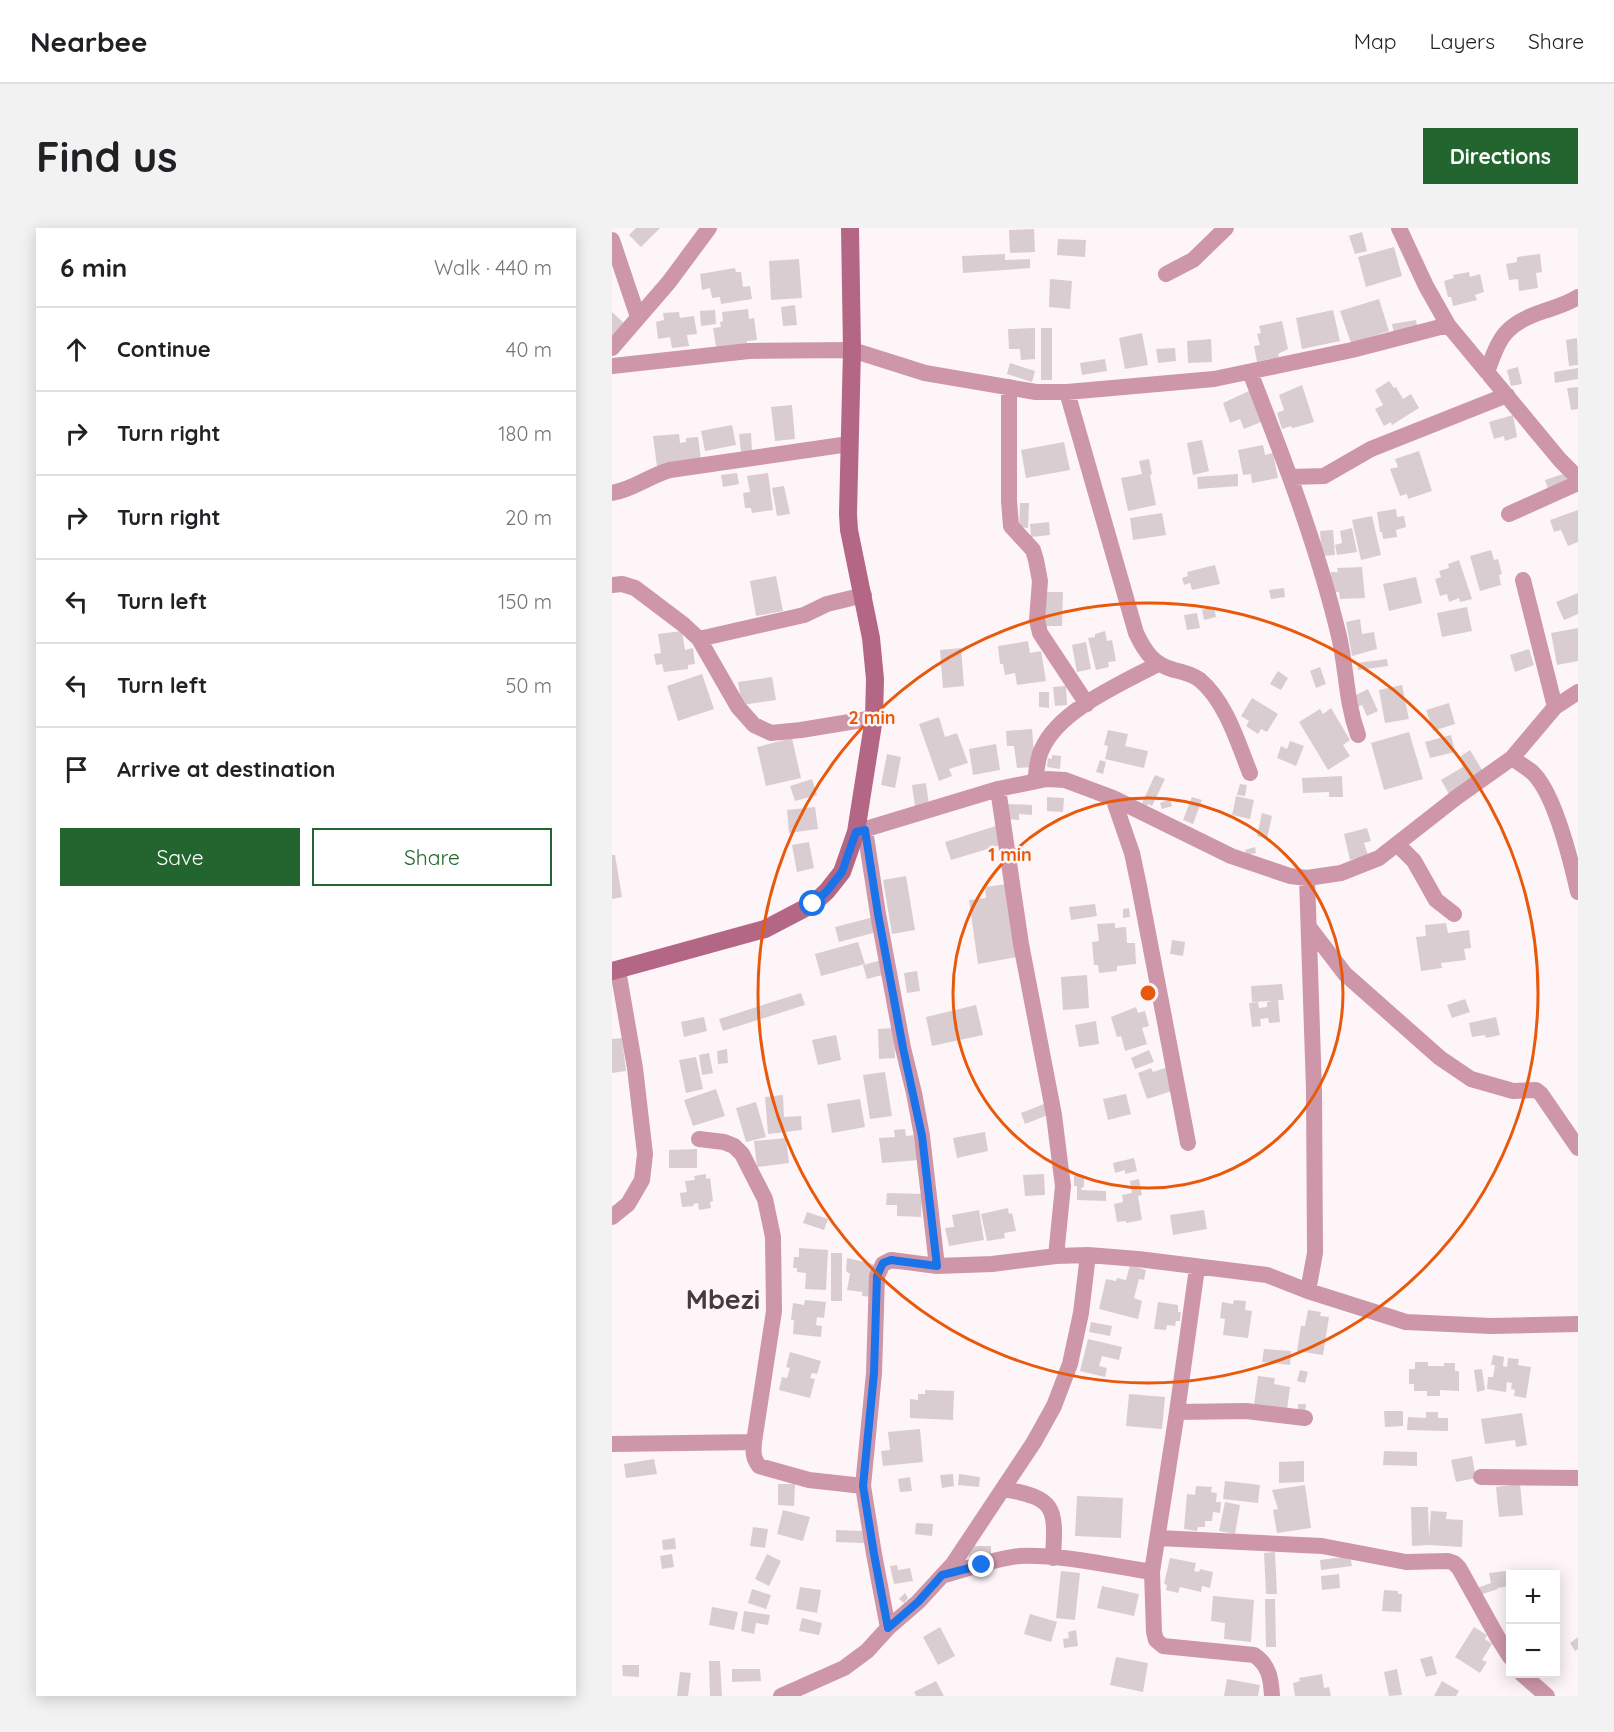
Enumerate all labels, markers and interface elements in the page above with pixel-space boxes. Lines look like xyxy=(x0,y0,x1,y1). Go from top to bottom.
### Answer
text: Nearbee xyxy=(30,24,148,59)
text: Map xyxy=(1354,28,1397,54)
text: Layers xyxy=(1430,28,1495,54)
text: Share xyxy=(1528,28,1584,54)
button: Directions xyxy=(1423,128,1578,184)
text: Find us xyxy=(36,130,178,183)
text: 6 min xyxy=(60,251,127,284)
text: Walk · 440 m xyxy=(434,255,552,280)
icon: ahead xyxy=(60,333,93,366)
text: Continue xyxy=(117,335,211,363)
text: 40 m xyxy=(506,337,552,362)
icon: right xyxy=(60,417,93,450)
text: Turn right xyxy=(117,419,221,447)
text: 180 m xyxy=(498,421,552,446)
icon: right xyxy=(60,501,93,534)
text: Turn right xyxy=(117,503,221,531)
text: 20 m xyxy=(505,505,552,530)
icon: left xyxy=(60,585,93,618)
text: Turn left xyxy=(117,587,207,615)
text: 150 m xyxy=(498,589,552,614)
icon: left xyxy=(60,669,93,702)
text: Turn left xyxy=(117,671,207,699)
text: 50 m xyxy=(506,673,552,698)
text: 2 min xyxy=(849,706,895,729)
icon: arrive xyxy=(60,753,93,786)
text: Arrive at destination xyxy=(117,755,335,783)
button: Save xyxy=(60,828,300,886)
button: Share xyxy=(312,828,552,886)
text: 1 min xyxy=(988,843,1032,866)
route start xyxy=(799,890,825,916)
centre of rings xyxy=(1138,983,1158,1003)
district label: Mbezi xyxy=(686,1282,760,1316)
route end xyxy=(968,1551,994,1577)
map controls xyxy=(1506,1570,1560,1678)
button: + xyxy=(1506,1570,1560,1624)
button: − xyxy=(1506,1624,1560,1678)

